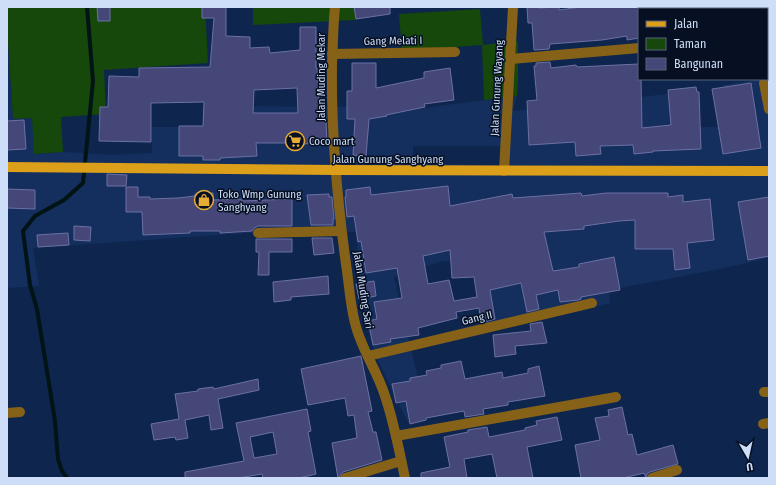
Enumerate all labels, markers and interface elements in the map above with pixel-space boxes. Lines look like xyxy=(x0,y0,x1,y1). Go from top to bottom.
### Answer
legend xyxy=(638,8,768,80)
text: Jalan xyxy=(674,17,698,31)
street label: Jalan Muding Mekar xyxy=(315,33,328,121)
street label: Gang Melati I xyxy=(364,34,422,48)
text: Taman xyxy=(674,37,706,51)
street label: Jalan Gunung Wayang xyxy=(488,39,506,136)
text: Bangunan xyxy=(674,57,723,71)
supermarket icon: Coco mart xyxy=(284,130,306,152)
place label: Coco mart xyxy=(309,135,355,148)
street label: Jalan Gunung Sanghyang xyxy=(333,153,444,166)
place label: Toko Wmp Gunung Sanghyang xyxy=(218,188,302,214)
shop icon: Toko Wmp Gunung Sanghyang xyxy=(193,189,215,211)
street label: Jalan Muding Sari xyxy=(350,250,376,330)
street label: Gang II xyxy=(460,308,494,328)
north arrow xyxy=(728,437,768,477)
text: U xyxy=(745,459,754,473)

